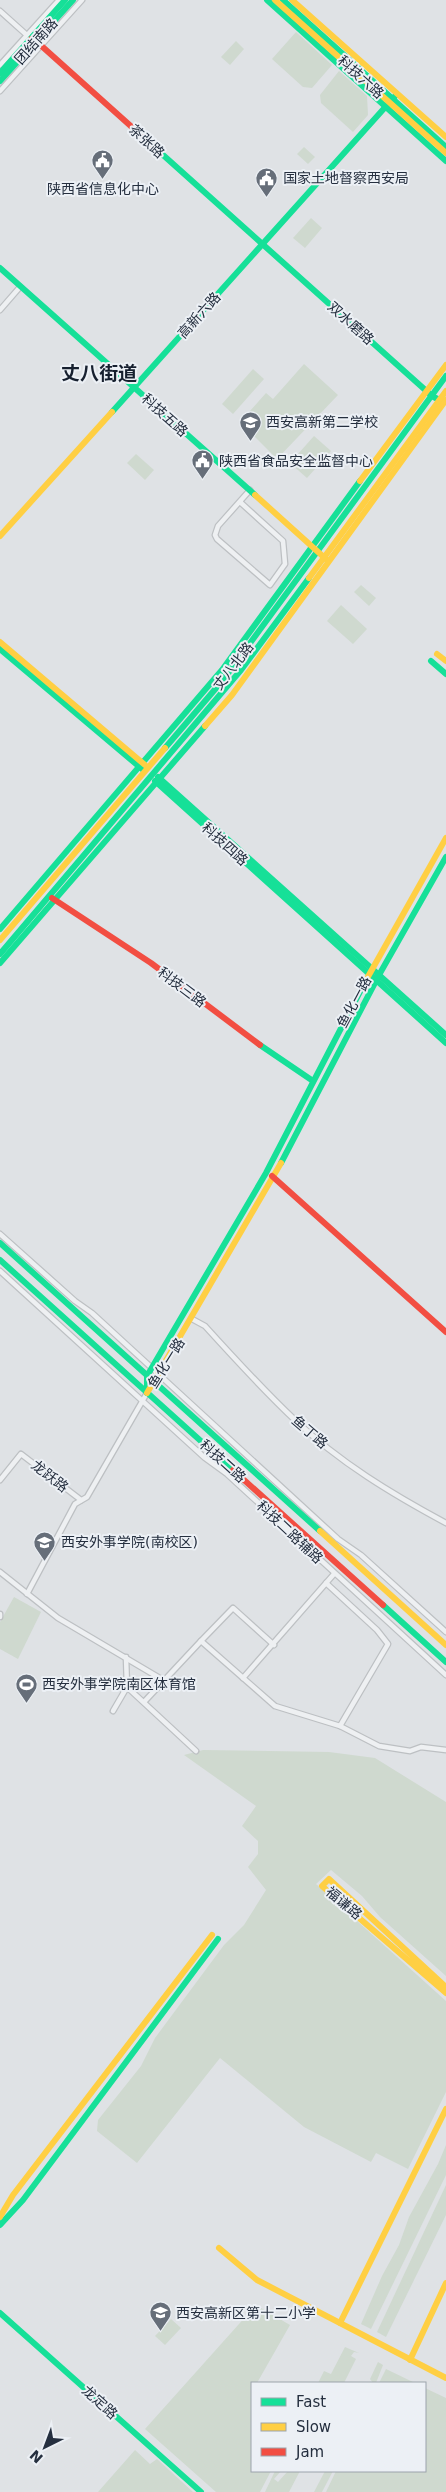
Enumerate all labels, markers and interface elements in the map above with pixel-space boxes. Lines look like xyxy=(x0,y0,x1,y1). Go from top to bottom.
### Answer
street label: 团结南路 xyxy=(11,15,61,67)
street label: 科技六路 xyxy=(335,52,387,102)
street label: 茶张路 xyxy=(126,121,168,161)
public building icon: 陕西省信息化中心 xyxy=(91,149,115,180)
public building icon: 国家土地督察西安局 xyxy=(255,166,279,197)
place label: 国家土地督察西安局 xyxy=(283,170,409,186)
place label: 陕西省信息化中心 xyxy=(47,181,159,197)
street label: 高新六路 xyxy=(174,289,224,341)
street label: 双水磨路 xyxy=(325,298,377,348)
district label: 丈八街道 xyxy=(61,362,137,384)
street label: 科技五路 xyxy=(139,390,191,440)
school or university icon: 西安高新第二学校 xyxy=(238,410,262,441)
place label: 西安高新第二学校 xyxy=(266,414,378,430)
public building icon: 陕西省食品安全监督中心 xyxy=(191,449,215,480)
place label: 陕西省食品安全监督中心 xyxy=(219,453,373,469)
street label: 丈八北路 xyxy=(209,639,257,693)
street label: 科技四路 xyxy=(199,819,251,869)
street label: 科技三路 xyxy=(155,964,209,1010)
street label: 鱼化一路 xyxy=(334,974,374,1030)
street label: 鱼化一路 xyxy=(144,1335,188,1391)
street label: 鱼丁路 xyxy=(289,1412,331,1452)
street label: 科技二路 xyxy=(197,1436,249,1486)
street label: 龙跃路 xyxy=(29,1457,71,1495)
street label: 科技二路辅路 xyxy=(254,1498,326,1566)
school or university icon: 西安外事学院(南校区) xyxy=(33,1530,57,1561)
place label: 西安外事学院(南校区) xyxy=(61,1534,198,1550)
sports icon: 西安外事学院南区体育馆 xyxy=(14,1672,38,1703)
place label: 西安外事学院南区体育馆 xyxy=(42,1676,196,1692)
street label: 福谦路 xyxy=(323,1883,365,1923)
school or university icon: 西安高新区第十二小学 xyxy=(148,2301,172,2332)
place label: 西安高新区第十二小学 xyxy=(176,2305,316,2321)
street label: 龙定路 xyxy=(79,2382,121,2422)
legend xyxy=(251,2382,426,2472)
text: Fast xyxy=(296,2393,326,2411)
text: Slow xyxy=(296,2418,331,2436)
north arrow xyxy=(20,2422,70,2472)
text: Jam xyxy=(295,2443,324,2461)
text: N xyxy=(27,2447,46,2467)

